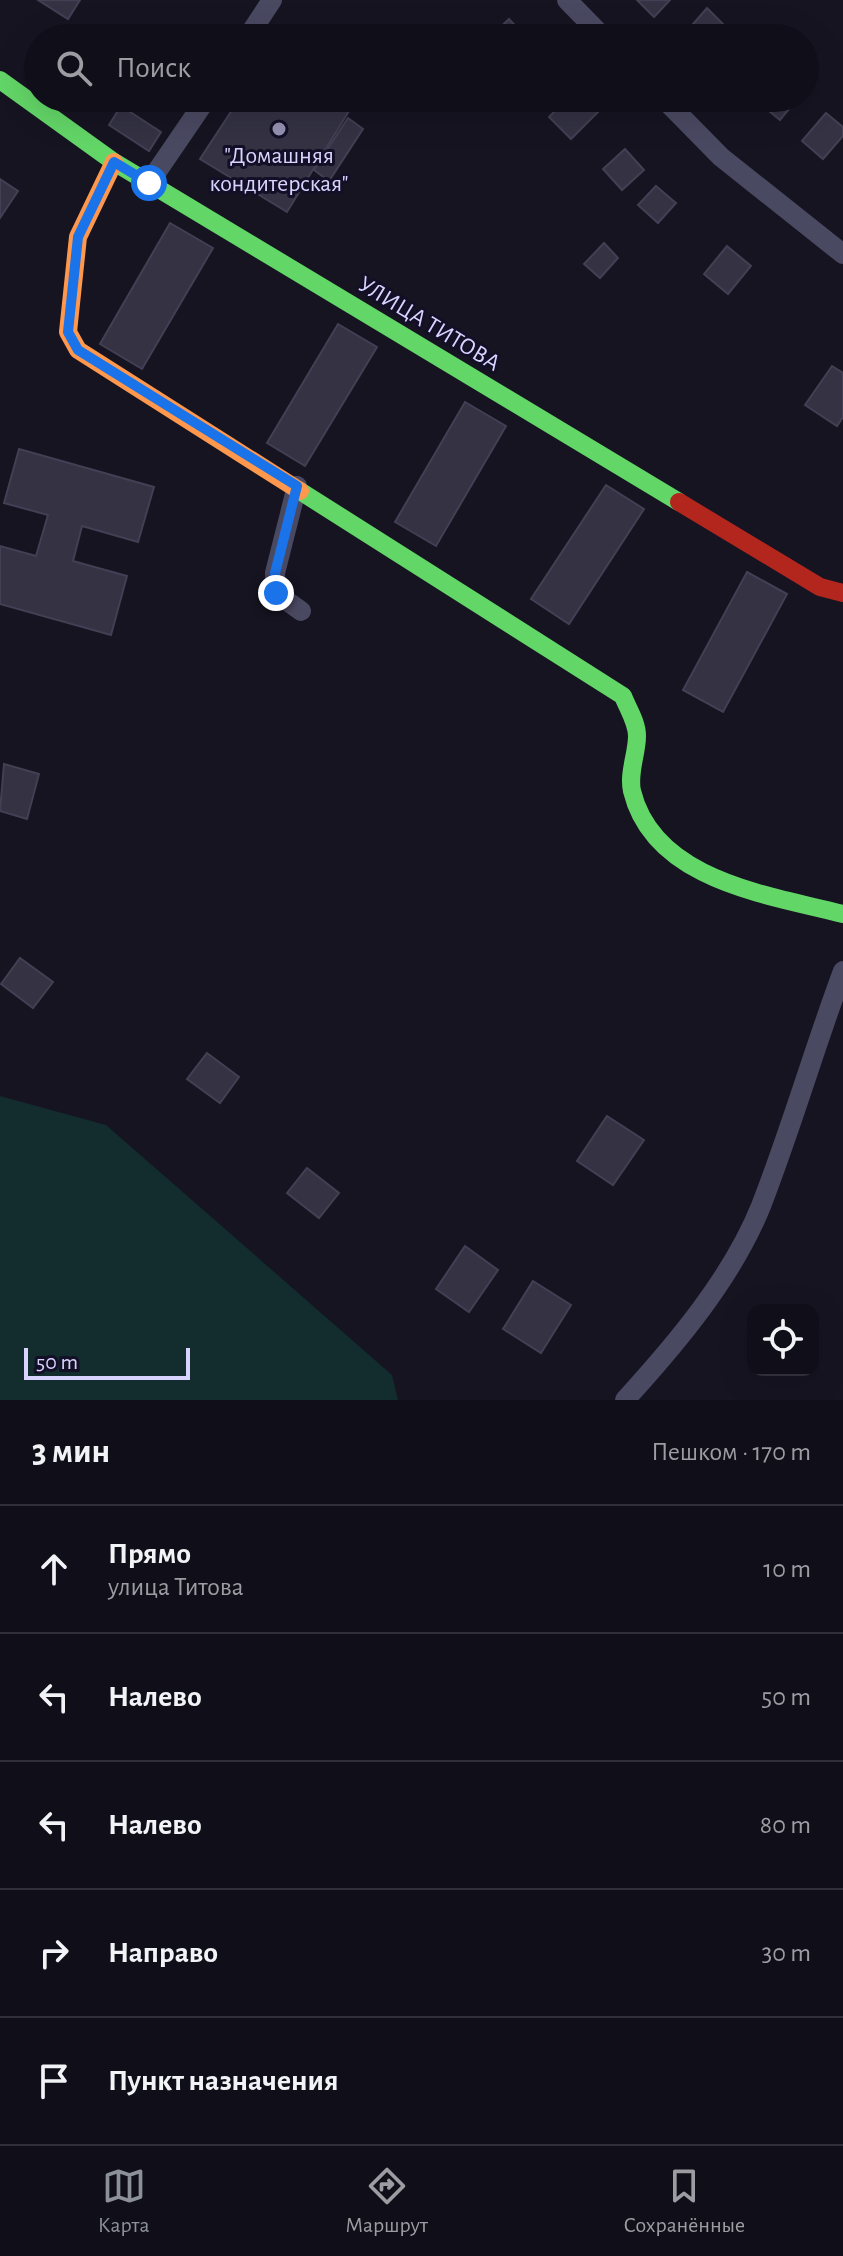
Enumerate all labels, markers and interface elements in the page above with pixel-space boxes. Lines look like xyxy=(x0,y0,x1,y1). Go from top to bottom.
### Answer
search box xyxy=(24,24,819,112)
icon: search xyxy=(52,46,96,90)
text: Поиск xyxy=(116,53,191,83)
marker: "Домашняя кондитерская" xyxy=(270,120,288,138)
place label: "Домашняя кондитерская" xyxy=(210,144,348,196)
route start xyxy=(131,165,167,201)
street label: УЛИЦА ТИТОВА xyxy=(354,272,504,376)
route end xyxy=(258,575,294,611)
map controls xyxy=(747,1304,819,1376)
button: locate xyxy=(747,1304,819,1376)
scale bar xyxy=(24,1344,190,1380)
text: 50 m xyxy=(36,1351,78,1373)
text: 3 мин xyxy=(32,1435,110,1469)
text: Пешком · 170 m xyxy=(651,1439,811,1465)
text: Прямо xyxy=(108,1539,191,1569)
icon: ahead xyxy=(32,1547,76,1591)
text: 10 m xyxy=(763,1556,811,1582)
text: улица Титова xyxy=(108,1574,244,1600)
icon: left xyxy=(32,1675,76,1719)
text: Налево xyxy=(108,1682,202,1712)
text: 50 m xyxy=(761,1684,811,1710)
icon: left xyxy=(32,1803,76,1847)
text: Налево xyxy=(108,1810,202,1840)
text: 80 m xyxy=(760,1812,811,1838)
icon: right xyxy=(32,1931,76,1975)
text: Направо xyxy=(108,1938,218,1968)
text: 30 m xyxy=(761,1940,811,1966)
icon: arrive xyxy=(32,2059,76,2103)
text: Пункт назначения xyxy=(108,2066,339,2096)
tab: Карта xyxy=(98,2164,149,2238)
tab: Маршрут xyxy=(345,2164,428,2238)
tab: Сохранённые xyxy=(624,2164,745,2238)

